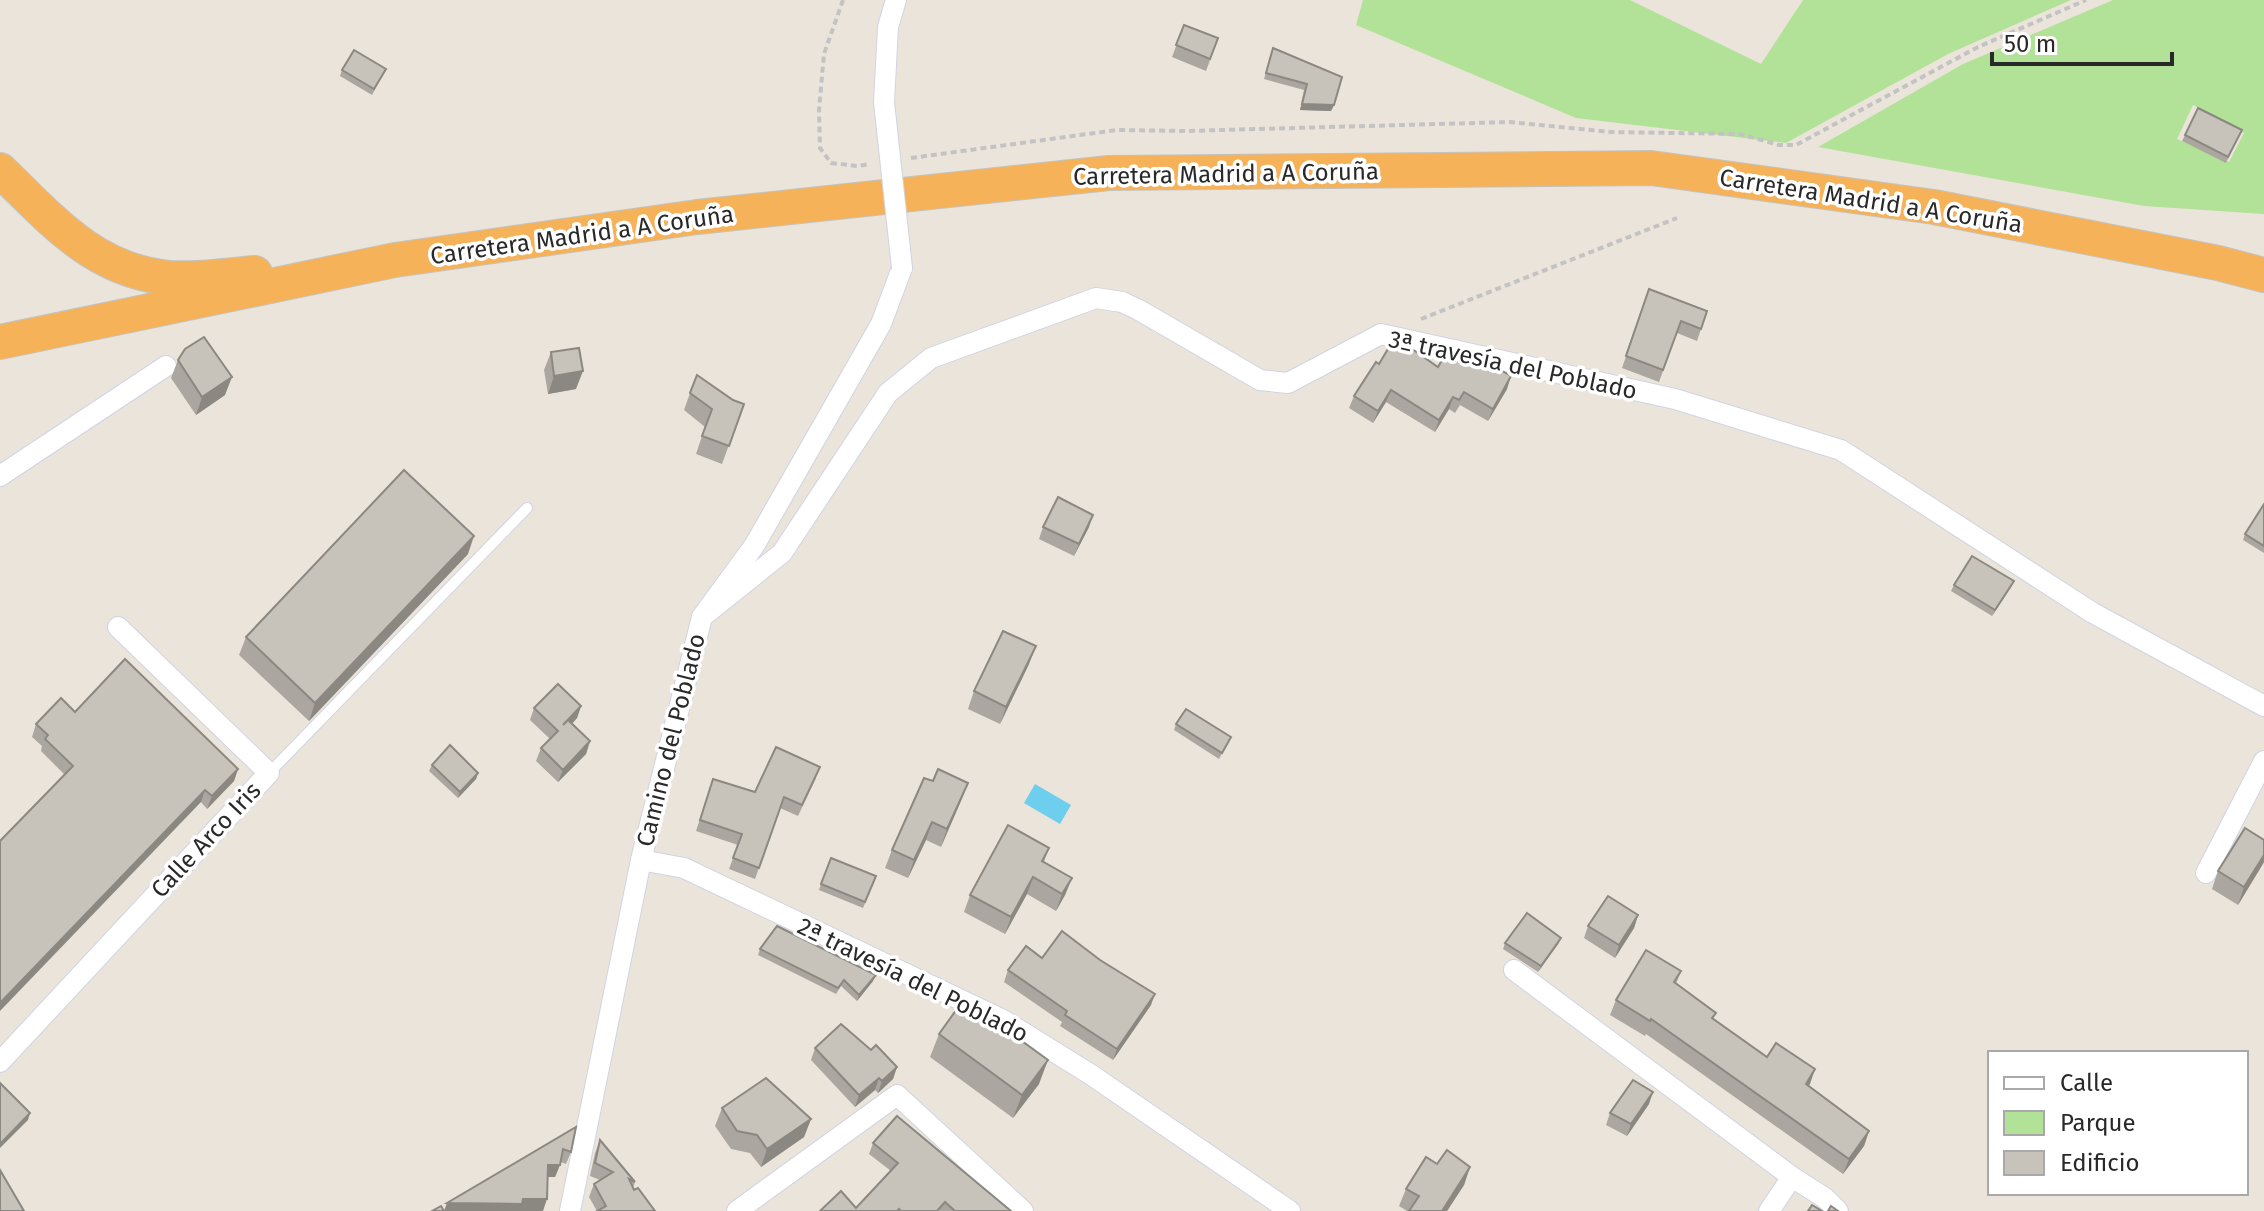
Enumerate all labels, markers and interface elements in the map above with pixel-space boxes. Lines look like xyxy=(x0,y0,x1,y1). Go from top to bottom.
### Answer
scale bar xyxy=(1992,16,2172,66)
text: 50 m xyxy=(2004,30,2056,58)
street label: Carretera Madrid a A Coruña xyxy=(1073,157,1379,191)
street label: Carretera Madrid a A Coruña xyxy=(1718,163,2024,239)
street label: Carretera Madrid a A Coruña xyxy=(429,200,735,270)
street label: 3ª travesía del Poblado xyxy=(1386,325,1640,405)
street label: Camino del Poblado xyxy=(631,631,711,849)
street label: Calle Arco Iris xyxy=(146,777,266,903)
street label: 2ª travesía del Poblado xyxy=(793,912,1033,1048)
legend xyxy=(1988,1051,2248,1195)
text: Calle xyxy=(2060,1069,2113,1097)
text: Parque xyxy=(2060,1109,2136,1137)
text: Edificio xyxy=(2060,1149,2140,1177)

